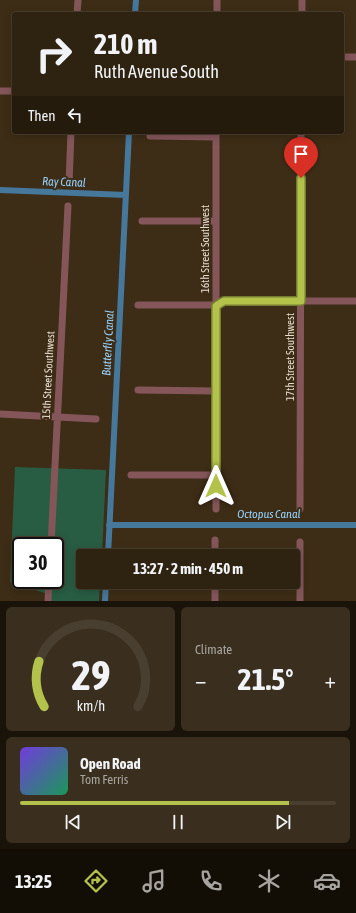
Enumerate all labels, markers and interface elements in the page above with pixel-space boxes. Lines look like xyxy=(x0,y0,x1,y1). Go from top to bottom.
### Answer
icon: right xyxy=(28,28,80,80)
text: 210 m xyxy=(94,28,157,60)
text: Ruth Avenue South xyxy=(94,61,219,82)
icon: left xyxy=(64,104,86,126)
text: Then xyxy=(28,107,56,124)
pin xyxy=(284,137,318,178)
icon: arrive xyxy=(290,143,312,165)
water label: Ray Canal xyxy=(42,174,86,190)
street label: 16th Street Southwest xyxy=(199,205,211,293)
water label: Butterfly Canal xyxy=(99,310,117,376)
street label: 17th Street Southwest xyxy=(284,313,296,401)
street label: 15th Street Southwest xyxy=(40,331,56,419)
position arrow xyxy=(195,465,237,507)
water label: Octopus Canal xyxy=(237,507,301,521)
speed limit sign: 30 xyxy=(12,537,64,589)
text: 13:27 · 2 min · 450 m xyxy=(133,560,243,577)
text: Climate xyxy=(195,642,232,657)
text: 29 xyxy=(71,651,110,699)
text: 21.5° xyxy=(238,662,293,696)
text: − xyxy=(195,667,206,693)
text: + xyxy=(325,667,336,693)
text: km/h xyxy=(76,698,105,714)
text: Open Road xyxy=(80,755,141,772)
text: Tom Ferris xyxy=(80,772,128,787)
icon: previous xyxy=(62,811,84,833)
icon: pause xyxy=(167,811,189,833)
icon: next xyxy=(272,811,294,833)
icon: directions xyxy=(82,867,110,895)
icon: music xyxy=(140,867,168,895)
icon: phone xyxy=(197,867,225,895)
icon: climate xyxy=(255,867,283,895)
icon: car xyxy=(313,867,341,895)
text: 13:25 xyxy=(15,871,52,892)

